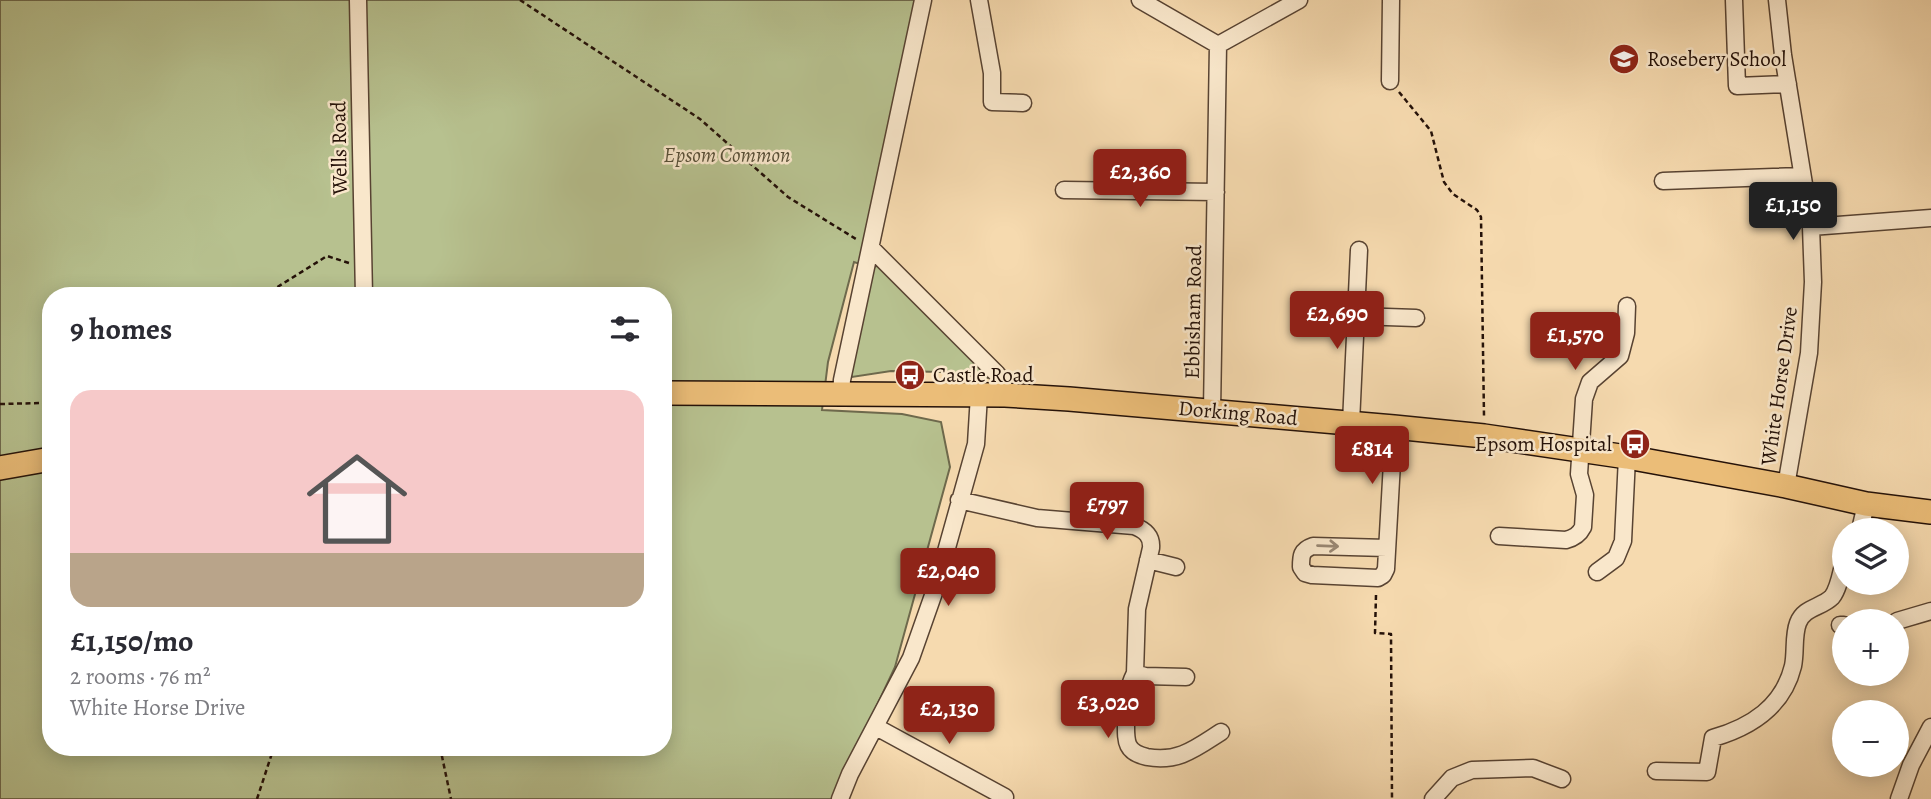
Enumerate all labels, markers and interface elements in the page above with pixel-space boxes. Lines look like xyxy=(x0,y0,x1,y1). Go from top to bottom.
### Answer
school or university icon: Rosebery School xyxy=(1607,42,1641,76)
place label: Rosebery School xyxy=(1647,45,1786,73)
street label: Wells Road xyxy=(324,100,354,196)
park label: Epsom Common xyxy=(664,141,790,169)
pin: £2,360 xyxy=(1083,150,1197,209)
text: £2,360 xyxy=(1109,156,1171,187)
pin: £1,150 xyxy=(1736,182,1850,242)
text: £1,150 xyxy=(1765,189,1821,220)
street label: Ebbisham Road xyxy=(1178,244,1208,379)
pin: £2,690 xyxy=(1280,292,1394,351)
text: £2,690 xyxy=(1306,298,1368,329)
street label: White Horse Drive xyxy=(1754,305,1804,468)
text: 9 homes xyxy=(70,309,172,349)
icon: filters xyxy=(606,310,644,348)
pin: £1,570 xyxy=(1518,312,1632,372)
text: £1,570 xyxy=(1546,319,1604,350)
bus stop icon: Castle Road xyxy=(893,358,927,392)
place label: Castle Road xyxy=(933,361,1034,389)
street label: Dorking Road xyxy=(1177,394,1299,432)
pin: £814 xyxy=(1331,426,1413,486)
bus stop icon: Epsom Hospital xyxy=(1618,427,1652,461)
place label: Epsom Hospital xyxy=(1475,430,1612,458)
text: £814 xyxy=(1351,433,1393,464)
icon: home xyxy=(294,436,420,562)
pin: £797 xyxy=(1066,482,1148,542)
text: £797 xyxy=(1086,489,1128,520)
map controls xyxy=(1832,518,1909,777)
button: layers xyxy=(1832,518,1909,595)
one-way arrow xyxy=(1317,540,1340,553)
pin: £2,040 xyxy=(891,548,1005,608)
text: £2,040 xyxy=(916,555,980,586)
button: + xyxy=(1832,609,1909,686)
text: £1,150/mo xyxy=(70,621,194,661)
text: 2 rooms · 76 m² xyxy=(70,661,211,692)
pin: £3,020 xyxy=(1051,680,1165,740)
pin: £2,130 xyxy=(892,686,1006,746)
text: £3,020 xyxy=(1077,687,1139,718)
text: White Horse Drive xyxy=(70,692,245,723)
text: £2,130 xyxy=(920,693,978,724)
button: − xyxy=(1832,700,1909,777)

